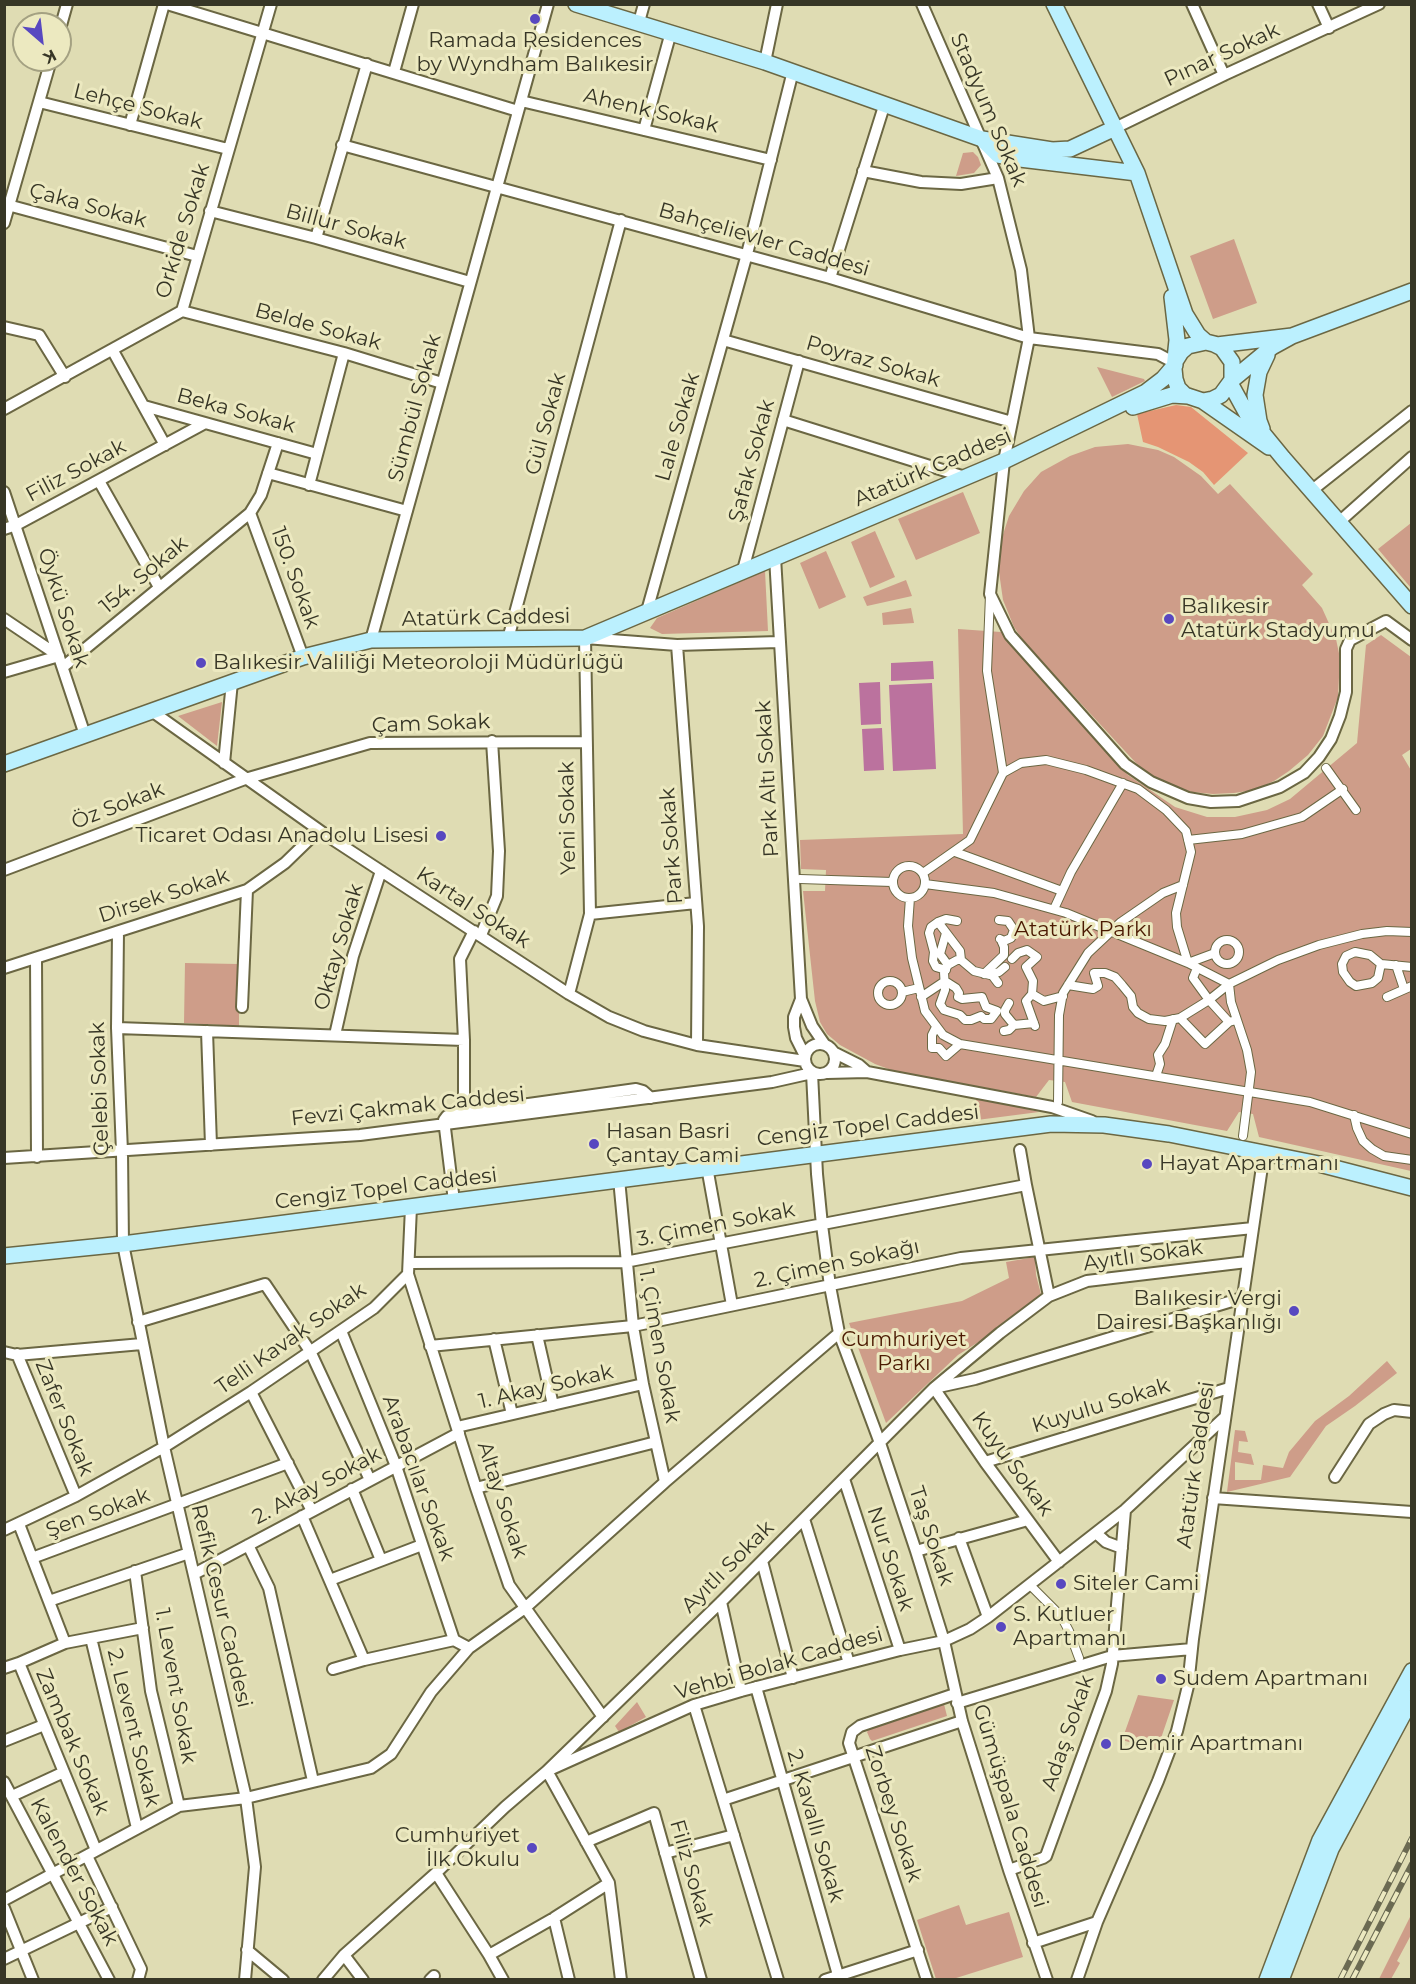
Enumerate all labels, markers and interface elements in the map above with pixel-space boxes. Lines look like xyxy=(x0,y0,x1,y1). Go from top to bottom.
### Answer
north arrow xyxy=(12,12,72,72)
marker: Ramada Residences by Wyndham Balıkesir xyxy=(528,12,542,26)
street label: Pınar Sokak xyxy=(1160,17,1284,93)
place label: Ramada Residences by Wyndham Balıkesir xyxy=(417,28,653,78)
street label: Stadyum Sokak xyxy=(944,29,1032,191)
text: K xyxy=(40,45,59,68)
street label: Lehçe Sokak xyxy=(71,79,205,135)
street label: Ahenk Sokak xyxy=(581,83,721,139)
street label: Orkide Sokak xyxy=(151,160,215,302)
street label: Çaka Sokak xyxy=(26,178,150,234)
street label: Bahçelievler Caddesi xyxy=(656,198,872,282)
street label: Billur Sokak xyxy=(283,199,409,255)
street label: Belde Sokak xyxy=(252,298,384,356)
street label: Sümbül Sokak xyxy=(383,331,447,485)
street label: Poyraz Sokak xyxy=(803,331,943,393)
street label: Gül Sokak xyxy=(520,370,572,478)
street label: Lale Sokak xyxy=(650,370,706,484)
street label: Beka Sokak xyxy=(174,383,298,439)
street label: Şafak Sokak xyxy=(724,397,780,525)
street label: Atatürk Caddesi xyxy=(850,423,1016,513)
street label: Filiz Sokak xyxy=(22,434,130,508)
street label: 150. Sokak xyxy=(265,524,325,632)
street label: 154. Sokak xyxy=(95,531,193,619)
street label: Öykü Sokak xyxy=(32,545,94,671)
place label: Balıkesir Atatürk Stadyumu xyxy=(1181,594,1375,644)
street label: Atatürk Caddesi xyxy=(402,604,570,632)
marker: Balıkesir Atatürk Stadyumu xyxy=(1162,612,1176,626)
place label: Balıkesir Valiliği Meteoroloji Müdürlüğü xyxy=(213,650,624,676)
marker: Balıkesir Valiliği Meteoroloji Müdürlüğü xyxy=(194,656,208,670)
street label: Park Altı Sokak xyxy=(751,700,785,858)
street label: Çam Sokak xyxy=(371,709,491,739)
street label: Yeni Sokak xyxy=(554,761,582,875)
street label: Öz Sokak xyxy=(68,777,168,835)
street label: Park Sokak xyxy=(655,787,689,905)
place label: Ticaret Odası Anadolu Lisesi xyxy=(135,823,429,849)
marker: Ticaret Odası Anadolu Lisesi xyxy=(434,829,448,843)
street label: Kartal Sokak xyxy=(411,862,535,954)
street label: Dirsek Sokak xyxy=(96,863,232,929)
street label: Oktay Sokak xyxy=(309,881,369,1013)
park label: Atatürk Parkı xyxy=(1014,917,1152,943)
street label: Çelebi Sokak xyxy=(85,1022,115,1156)
street label: Fevzi Çakmak Caddesi xyxy=(290,1082,526,1132)
street label: Cengiz Topel Caddesi xyxy=(755,1100,981,1152)
place label: Hasan Basri Çantay Cami xyxy=(606,1119,739,1169)
marker: Hasan Basri Çantay Cami xyxy=(587,1137,601,1151)
place label: Hayat Apartmanı xyxy=(1159,1151,1339,1177)
marker: Hayat Apartmanı xyxy=(1140,1157,1154,1171)
street label: Cengiz Topel Caddesi xyxy=(273,1163,499,1215)
street label: 3. Çimen Sokak xyxy=(635,1197,797,1253)
street label: 2. Çimen Sokağı xyxy=(752,1234,922,1294)
street label: Ayıtlı Sokak xyxy=(1082,1235,1204,1277)
street label: 1. Çimen Sokak xyxy=(633,1267,685,1425)
street label: Telli Kavak Sokak xyxy=(211,1278,371,1400)
place label: Balıkesir Vergi Dairesi Başkanlığı xyxy=(1096,1286,1282,1336)
marker: Balıkesir Vergi Dairesi Başkanlığı xyxy=(1287,1304,1301,1318)
park label: Cumhuriyet Parkı xyxy=(841,1327,967,1377)
street label: Zafer Sokak xyxy=(29,1356,99,1480)
street label: 1. Akay Sokak xyxy=(476,1359,616,1415)
street label: Kuyulu Sokak xyxy=(1029,1373,1173,1439)
street label: Atatürk Caddesi xyxy=(1172,1380,1220,1550)
street label: Arabacılar Sokak xyxy=(376,1392,460,1564)
street label: Kuyu Sokak xyxy=(966,1407,1058,1521)
street label: Altay Sokak xyxy=(471,1439,533,1561)
street label: 2. Akay Sokak xyxy=(249,1442,385,1530)
street label: Şen Sokak xyxy=(43,1483,153,1543)
street label: Taş Sokak xyxy=(903,1483,959,1589)
street label: Refik Cesur Caddesi xyxy=(185,1502,257,1710)
street label: Nur Sokak xyxy=(861,1504,919,1614)
street label: Ayıtlı Sokak xyxy=(677,1516,779,1618)
place label: Siteler Cami xyxy=(1073,1571,1199,1597)
marker: Siteler Cami xyxy=(1054,1577,1068,1591)
place label: S. Kutluer Apartmanı xyxy=(1013,1602,1126,1652)
street label: 1. Levent Sokak xyxy=(149,1606,201,1766)
marker: S. Kutluer Apartmanı xyxy=(994,1620,1008,1634)
street label: Vehbi Bolak Caddesi xyxy=(672,1622,886,1706)
street label: 2. Levent Sokak xyxy=(101,1646,165,1810)
street label: Zambak Sokak xyxy=(30,1665,114,1819)
place label: Sudem Apartmanı xyxy=(1173,1666,1368,1692)
street label: Adaş Sokak xyxy=(1036,1672,1100,1794)
marker: Sudem Apartmanı xyxy=(1154,1672,1168,1686)
street label: Gümüşpala Caddesi xyxy=(967,1701,1053,1911)
place label: Demir Apartmanı xyxy=(1118,1731,1303,1757)
marker: Demir Apartmanı xyxy=(1099,1737,1113,1751)
street label: Zorbey Sokak xyxy=(859,1743,927,1885)
street label: 2. Kavallı Sokak xyxy=(781,1747,849,1905)
street label: Kalender Sokak xyxy=(24,1794,124,1950)
street label: Filiz Sokak xyxy=(664,1817,718,1929)
place label: Cumhuriyet İlk Okulu xyxy=(395,1823,520,1873)
marker: Cumhuriyet İlk Okulu xyxy=(525,1841,539,1855)

